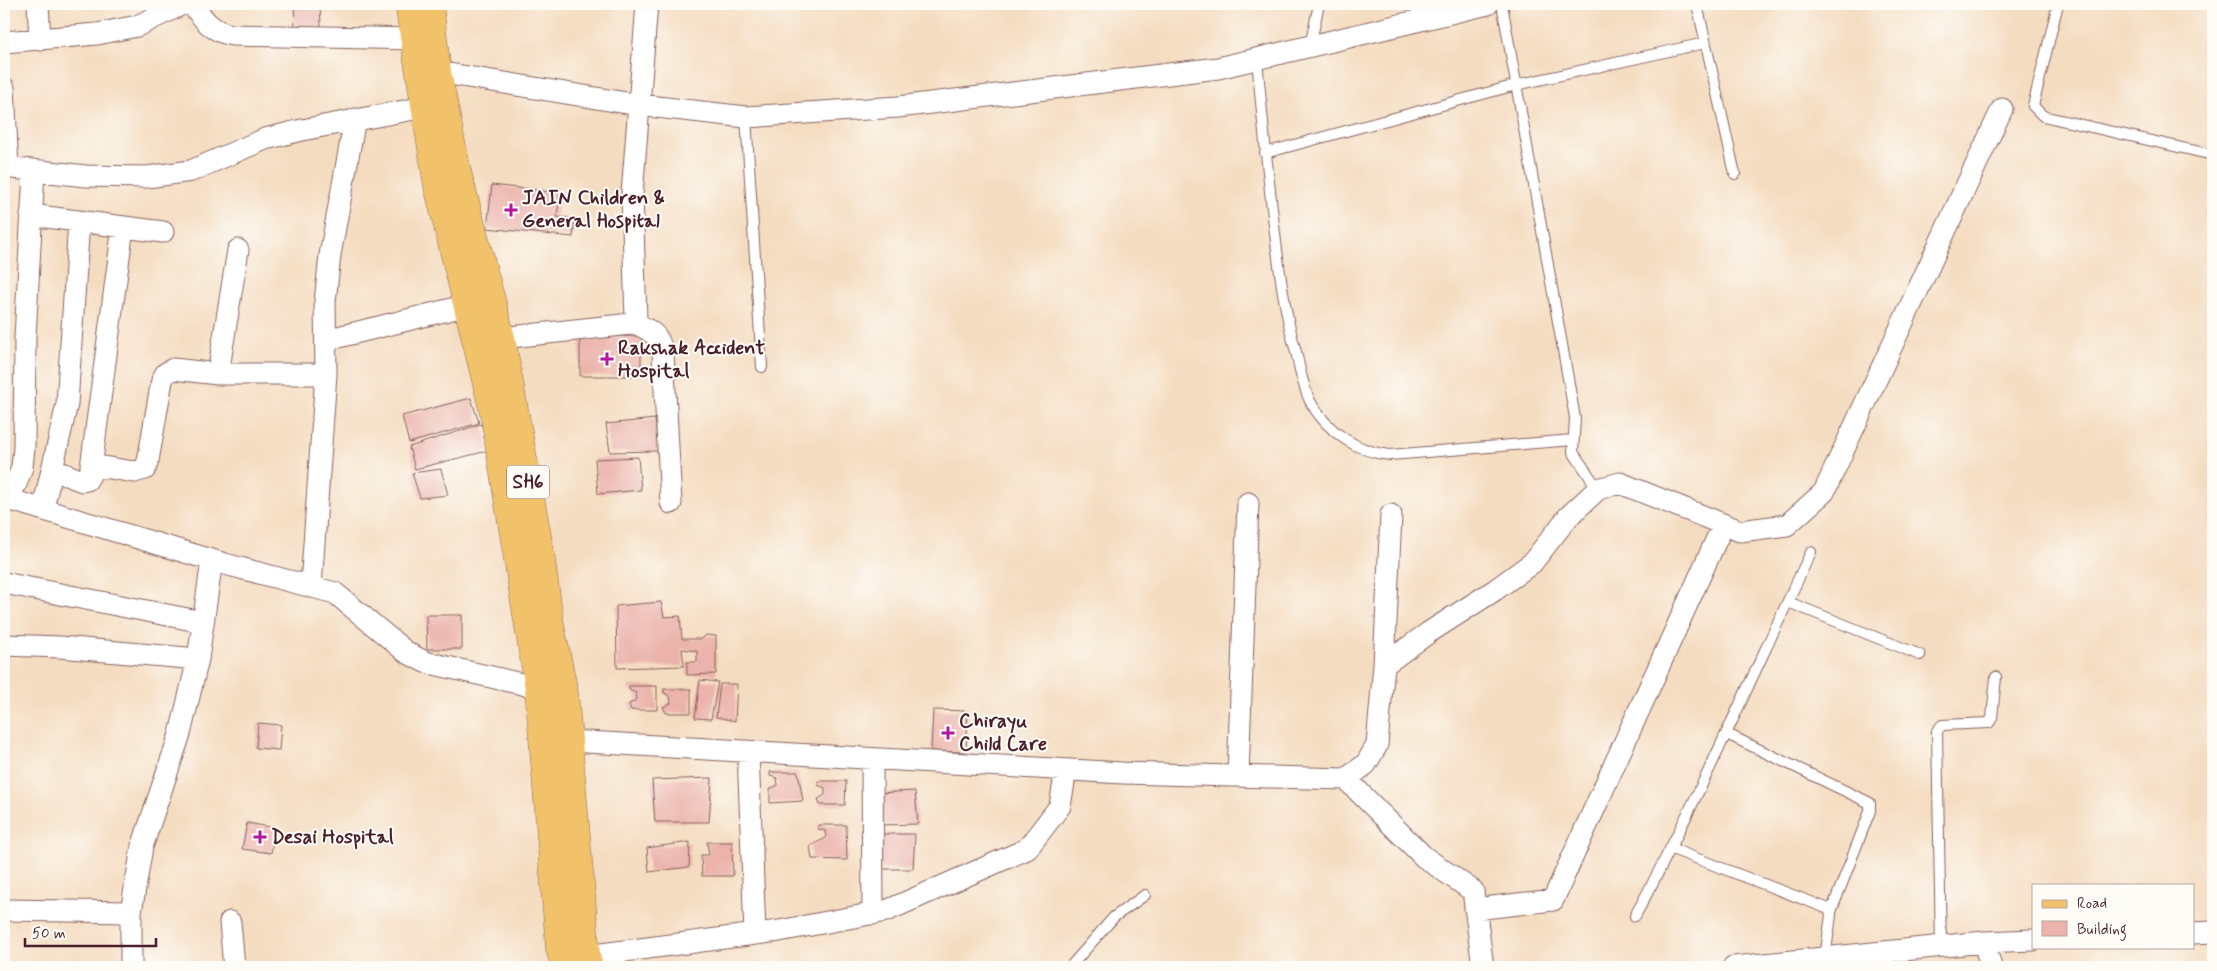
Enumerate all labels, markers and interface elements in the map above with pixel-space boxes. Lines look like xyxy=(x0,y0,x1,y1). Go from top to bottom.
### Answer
place label: JAIN Children & General Hospital xyxy=(522,185,666,235)
marker: JAIN Children & General Hospital xyxy=(504,203,518,217)
place label: Rakshak Accident Hospital xyxy=(618,335,765,385)
marker: Rakshak Accident Hospital xyxy=(600,352,614,366)
road number: SH6 xyxy=(507,466,549,498)
place label: Chirayu Child Care xyxy=(959,708,1047,758)
marker: Chirayu Child Care xyxy=(941,726,955,740)
place label: Desai Hospital xyxy=(271,824,394,851)
marker: Desai Hospital xyxy=(253,830,267,844)
legend xyxy=(2032,884,2194,948)
text: Road xyxy=(2077,894,2107,914)
scale bar xyxy=(25,916,156,948)
text: Building xyxy=(2077,920,2127,941)
text: 50 m xyxy=(32,924,66,944)

